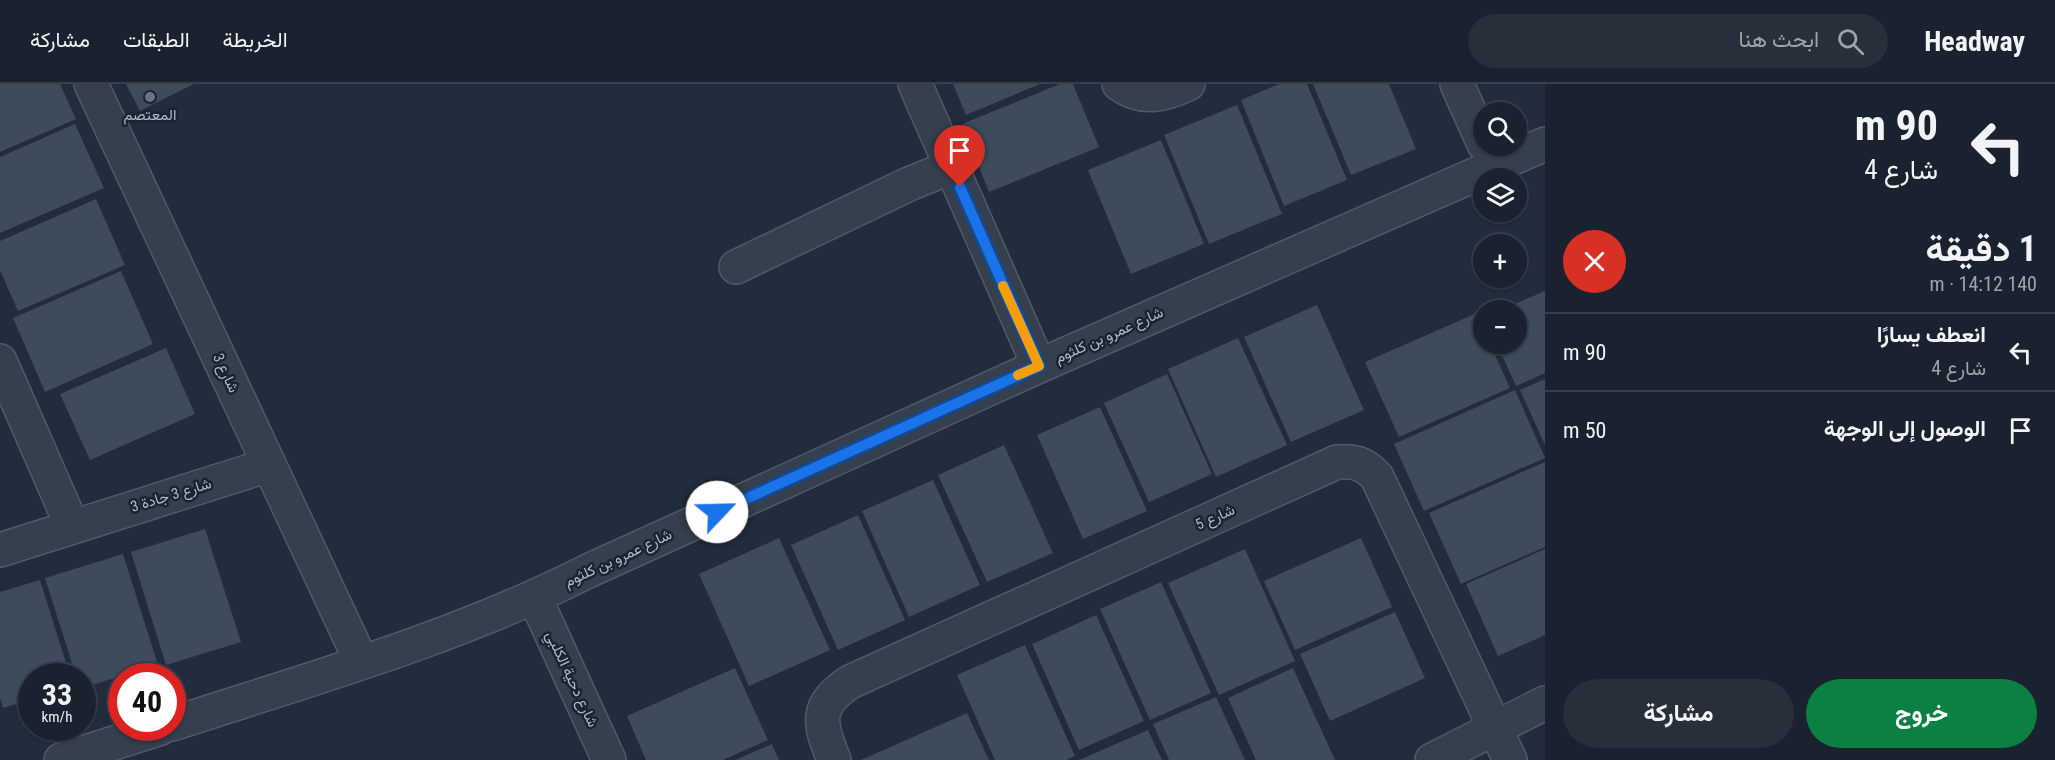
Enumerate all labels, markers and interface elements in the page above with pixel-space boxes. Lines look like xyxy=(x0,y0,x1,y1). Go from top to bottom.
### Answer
search box xyxy=(1468,14,1888,68)
icon: search xyxy=(1834,25,1867,58)
text: Headway xyxy=(1924,25,2025,58)
text: ابحث هنا xyxy=(1739,27,1819,52)
text: مشاركة xyxy=(30,28,90,52)
text: الطبقات xyxy=(123,28,190,52)
text: الخريطة xyxy=(223,28,288,52)
marker: المعتصم xyxy=(143,90,157,104)
text: 90 m xyxy=(1855,101,1938,150)
map controls xyxy=(1473,102,1527,354)
button: search xyxy=(1473,102,1527,156)
place label: المعتصم xyxy=(124,106,176,125)
icon: left xyxy=(1959,108,2037,186)
pin xyxy=(934,125,985,187)
icon: arrive xyxy=(943,134,976,167)
text: شارع 4 xyxy=(1864,154,1938,186)
button: layers xyxy=(1473,168,1527,222)
text: 1 دقيقة xyxy=(1926,228,2037,270)
button: close xyxy=(1563,230,1626,293)
button: + xyxy=(1473,234,1527,288)
text: 140 m · 14:12 xyxy=(1930,272,2037,296)
button: − xyxy=(1473,300,1527,354)
street label: شارع عمرو بن كلثوم xyxy=(1052,303,1167,369)
text: انعطف يسارًا xyxy=(1877,322,1986,347)
icon: left xyxy=(2004,336,2037,369)
text: 90 m xyxy=(1563,340,1606,365)
street label: شارع 3 xyxy=(207,351,243,396)
text: شارع 4 xyxy=(1931,356,1986,380)
icon: arrive xyxy=(2004,414,2037,447)
text: الوصول إلى الوجهة xyxy=(1824,416,1986,441)
text: 50 m xyxy=(1563,418,1606,443)
street label: شارع 3 جادة 3 xyxy=(128,474,214,518)
position arrow xyxy=(685,480,749,544)
street label: شارع 5 xyxy=(1193,500,1238,535)
street label: شارع عمرو بن كلثوم xyxy=(561,525,676,593)
street label: شارع دحية الكلبي xyxy=(538,628,602,732)
speed limit sign: 40 xyxy=(108,663,186,741)
text: 33 xyxy=(42,677,72,712)
button: مشاركة xyxy=(1563,679,1794,748)
button: خروج xyxy=(1806,679,2037,748)
text: km/h xyxy=(42,708,72,726)

